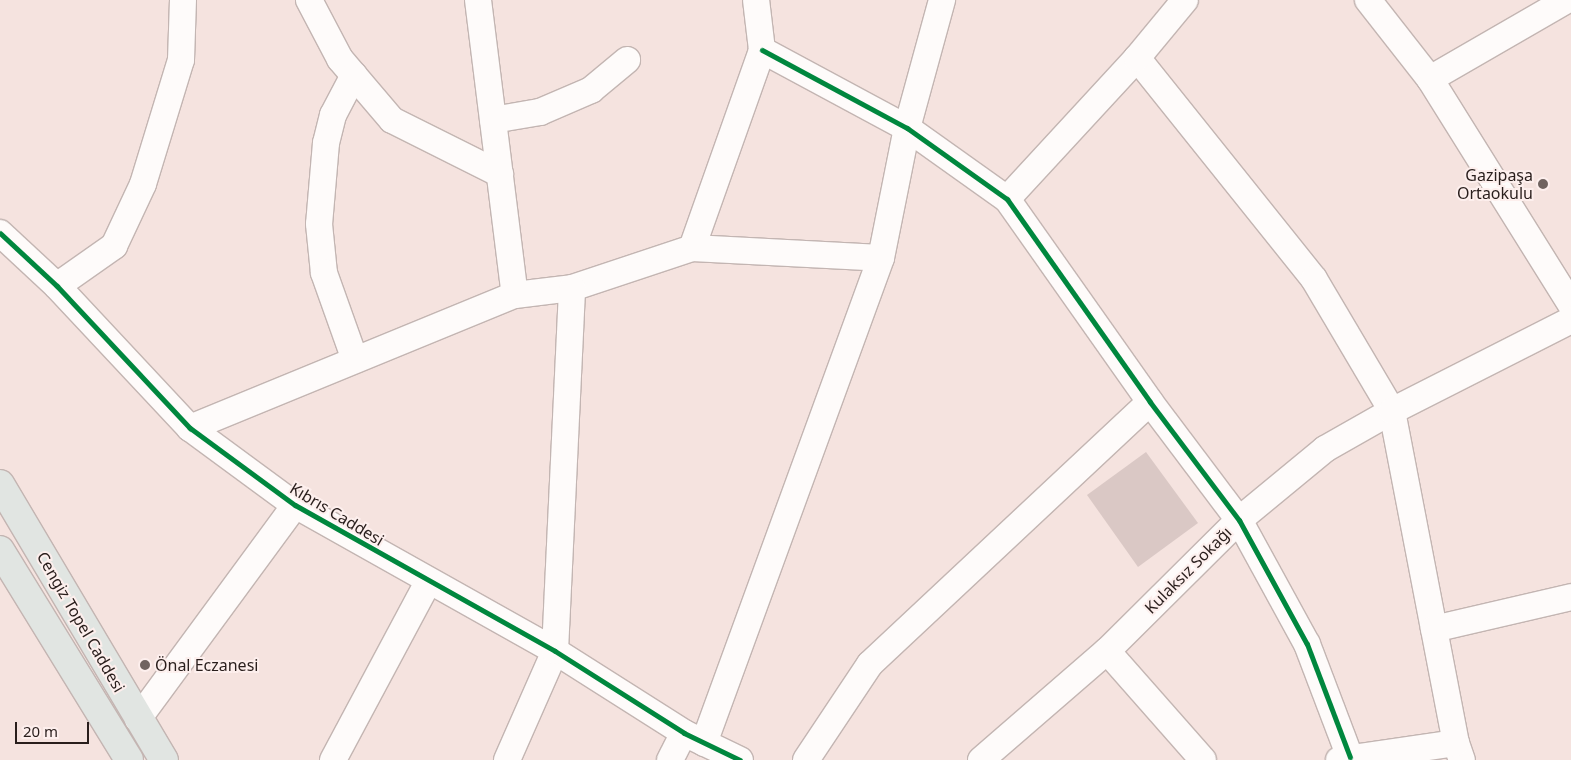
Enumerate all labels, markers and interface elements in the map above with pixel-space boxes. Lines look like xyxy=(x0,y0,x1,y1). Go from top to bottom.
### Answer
place label: Gazipaşa Ortaokulu xyxy=(1457,165,1533,203)
marker: Gazipaşa Ortaokulu xyxy=(1537,178,1549,190)
street label: Kıbrıs Caddesi xyxy=(287,478,387,550)
street label: Kulaksız Sokağı xyxy=(1141,523,1235,617)
street label: Cengiz Topel Caddesi xyxy=(33,548,129,696)
place label: Önal Eczanesi xyxy=(155,655,258,675)
marker: Önal Eczanesi xyxy=(139,659,151,671)
scale bar xyxy=(18,712,91,744)
text: 20 m xyxy=(23,721,58,741)

